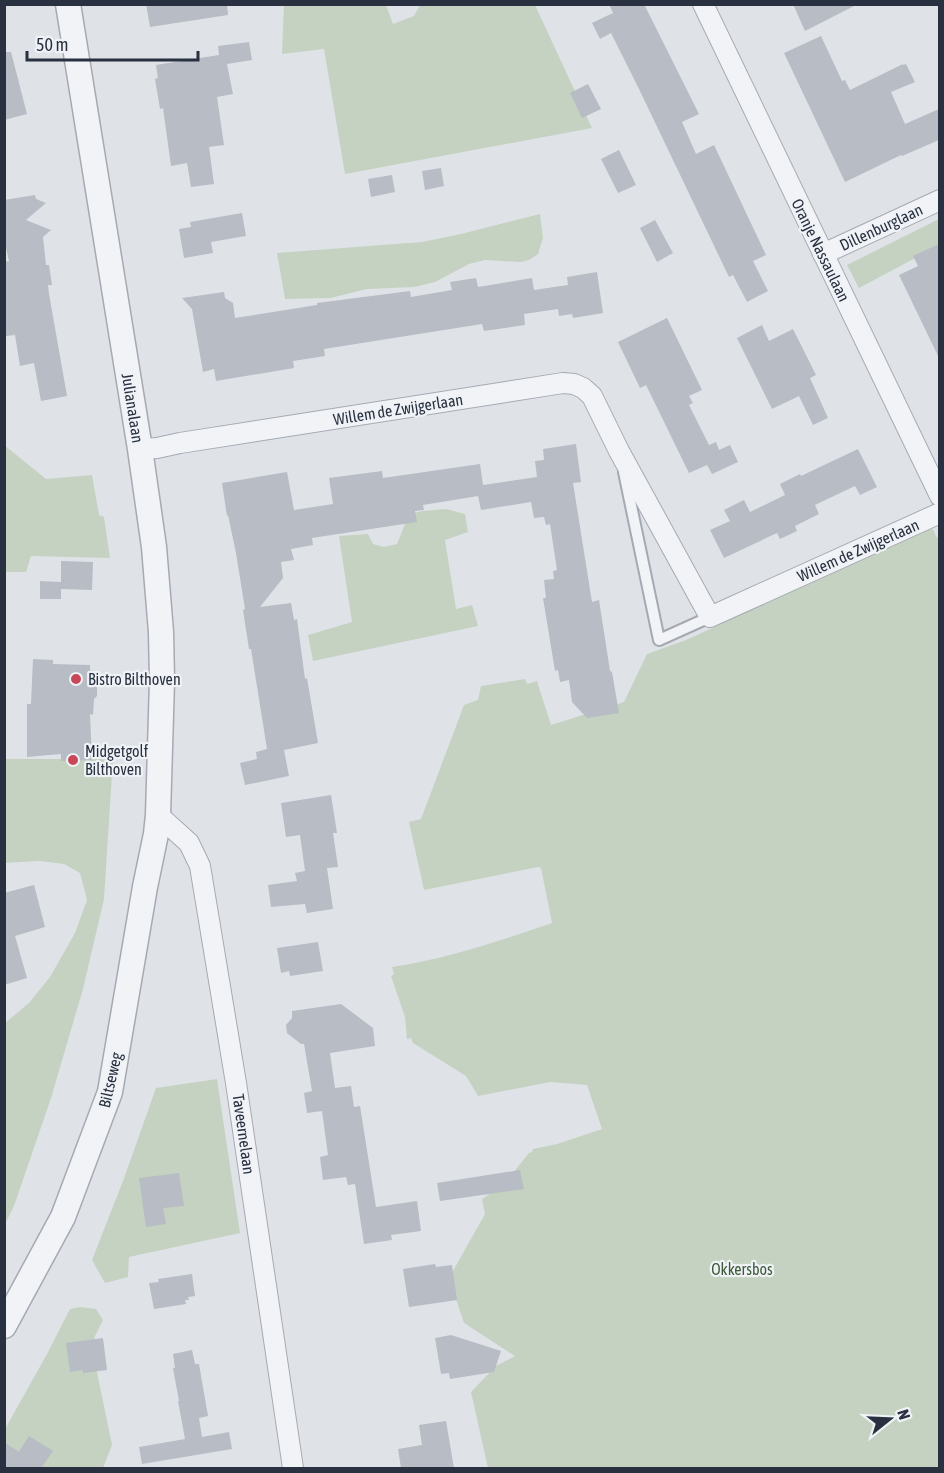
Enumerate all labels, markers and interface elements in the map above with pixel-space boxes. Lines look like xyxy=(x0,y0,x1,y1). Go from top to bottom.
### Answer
scale bar xyxy=(27,24,198,62)
text: 50 m xyxy=(36,34,68,55)
street label: Oranje Nassaulaan xyxy=(787,196,854,305)
street label: Dillenburglaan xyxy=(837,200,926,255)
street label: Julianalaan xyxy=(119,372,147,444)
street label: Willem de Zwijgerlaan xyxy=(332,390,464,429)
street label: Willem de Zwijgerlaan xyxy=(794,515,922,586)
place label: Bistro Bilthoven xyxy=(88,670,181,688)
marker: Bistro Bilthoven xyxy=(69,672,83,686)
place label: Midgetgolf Bilthoven xyxy=(85,742,149,778)
marker: Midgetgolf Bilthoven xyxy=(66,753,80,767)
street label: Biltseweg xyxy=(95,1050,126,1110)
street label: Taveernelaan xyxy=(229,1093,259,1175)
park label: Okkersbos xyxy=(711,1260,773,1278)
north arrow xyxy=(860,1389,920,1449)
text: N xyxy=(894,1407,914,1422)

